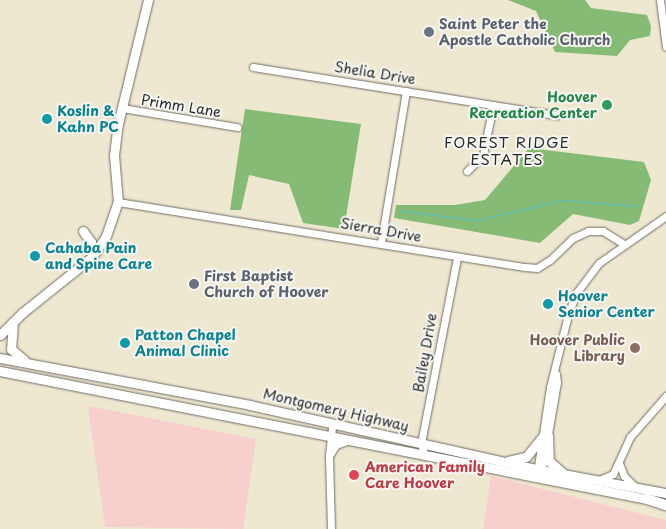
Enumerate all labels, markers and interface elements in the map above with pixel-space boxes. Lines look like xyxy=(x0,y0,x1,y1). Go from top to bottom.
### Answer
place label: Saint Peter the Apostle Catholic Church xyxy=(439,16,612,48)
marker: Saint Peter the Apostle Catholic Church xyxy=(423,26,435,38)
street label: Shelia Drive xyxy=(333,58,417,88)
place label: Hoover Recreation Center xyxy=(468,89,597,121)
street label: Primm Lane xyxy=(140,91,222,121)
marker: Hoover Recreation Center xyxy=(601,99,613,111)
place label: Koslin & Kahn PC xyxy=(57,103,118,136)
marker: Koslin & Kahn PC xyxy=(41,113,53,125)
district label: FOREST RIDGE ESTATES xyxy=(443,132,571,167)
street label: Sierra Drive xyxy=(339,215,423,245)
place label: Cahaba Pain and Spine Care xyxy=(45,240,153,272)
marker: Cahaba Pain and Spine Care xyxy=(29,250,41,262)
place label: First Baptist Church of Hoover xyxy=(204,268,328,300)
marker: First Baptist Church of Hoover xyxy=(188,278,200,290)
place label: Hoover Senior Center xyxy=(558,288,656,321)
marker: Hoover Senior Center xyxy=(542,298,554,310)
street label: Bailey Drive xyxy=(410,311,440,395)
place label: Patton Chapel Animal Clinic xyxy=(135,327,236,360)
place label: Hoover Public Library xyxy=(529,332,625,364)
marker: Patton Chapel Animal Clinic xyxy=(119,337,131,349)
marker: Hoover Public Library xyxy=(629,342,641,354)
street label: Montgomery Highway xyxy=(262,385,410,435)
place label: American Family Care Hoover xyxy=(365,459,485,492)
marker: American Family Care Hoover xyxy=(347,468,361,482)

